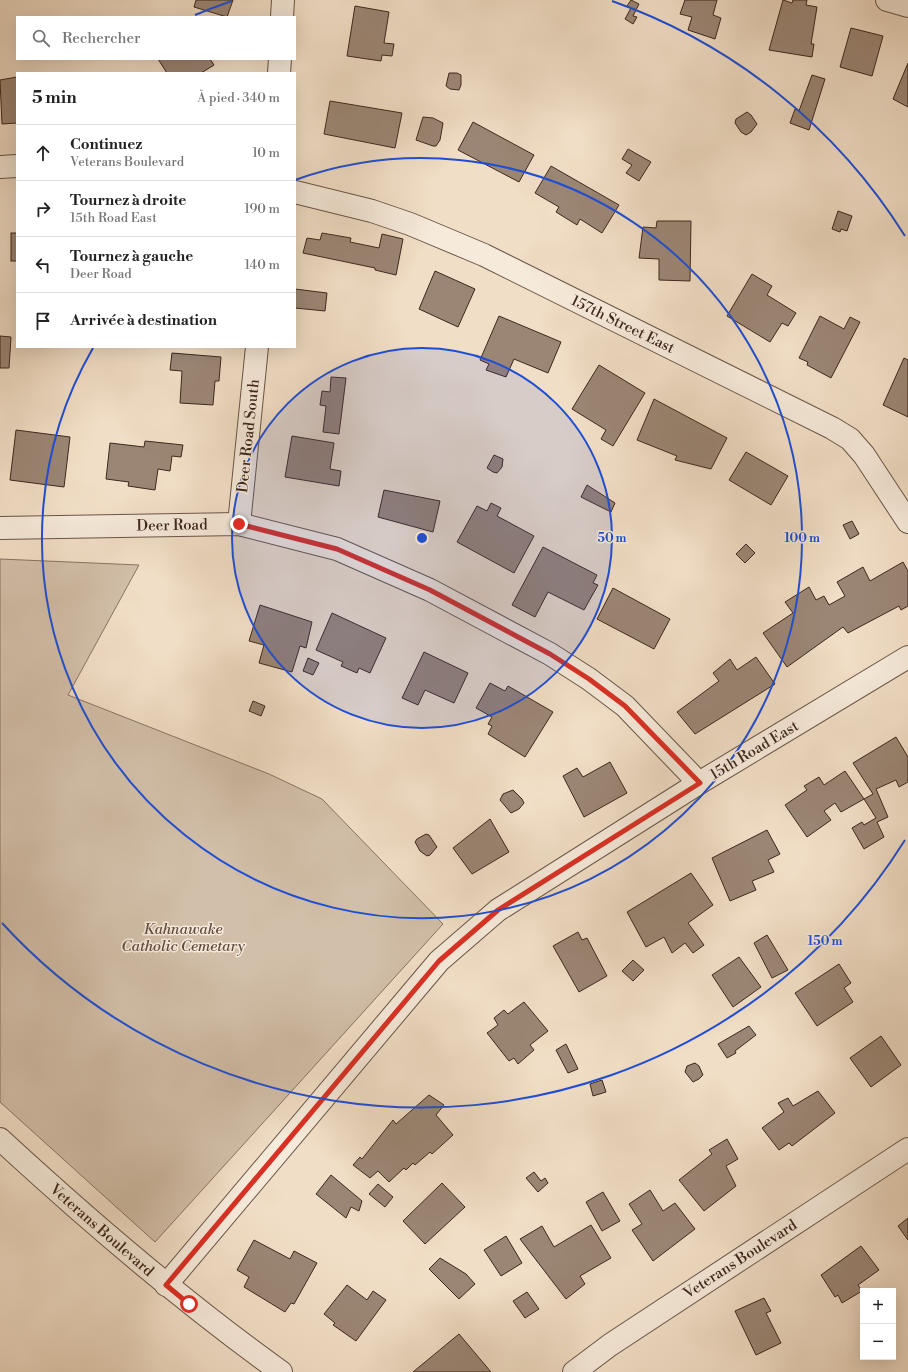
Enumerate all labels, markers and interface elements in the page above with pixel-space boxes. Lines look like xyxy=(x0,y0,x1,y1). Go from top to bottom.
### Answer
search box xyxy=(16,16,296,60)
icon: search xyxy=(30,27,52,49)
text: Rechercher xyxy=(62,29,141,48)
text: 5 min xyxy=(32,87,77,109)
text: À pied · 340 m xyxy=(197,90,280,106)
text: Continuez xyxy=(70,135,142,154)
icon: ahead xyxy=(32,142,54,164)
text: 10 m xyxy=(252,145,280,161)
text: Veterans Boulevard xyxy=(70,154,184,170)
text: Tournez à droite xyxy=(70,191,186,210)
icon: right xyxy=(32,198,54,220)
text: 190 m xyxy=(244,201,280,217)
text: 15th Road East xyxy=(70,210,157,226)
text: Tournez à gauche xyxy=(70,247,193,266)
icon: left xyxy=(32,254,54,276)
text: 140 m xyxy=(244,257,280,273)
text: Deer Road xyxy=(70,266,132,282)
street label: 157th Street East xyxy=(568,291,678,358)
icon: arrive xyxy=(32,310,54,332)
text: Arrivée à destination xyxy=(70,311,217,330)
street label: Deer Road South xyxy=(233,378,264,494)
street label: Deer Road xyxy=(136,515,208,536)
route end xyxy=(230,515,248,533)
centre of rings xyxy=(415,531,429,545)
text: 50 m xyxy=(597,531,627,546)
text: 100 m xyxy=(784,531,820,546)
street label: 15th Road East xyxy=(706,716,803,784)
park label: Kahnawake Catholic Cemetary xyxy=(121,920,246,956)
text: 150 m xyxy=(808,934,842,949)
street label: Veterans Boulevard xyxy=(45,1179,158,1281)
street label: Veterans Boulevard xyxy=(679,1215,801,1304)
map controls xyxy=(860,1288,896,1360)
button: + xyxy=(860,1288,896,1324)
route start xyxy=(180,1295,198,1313)
button: − xyxy=(860,1324,896,1360)

